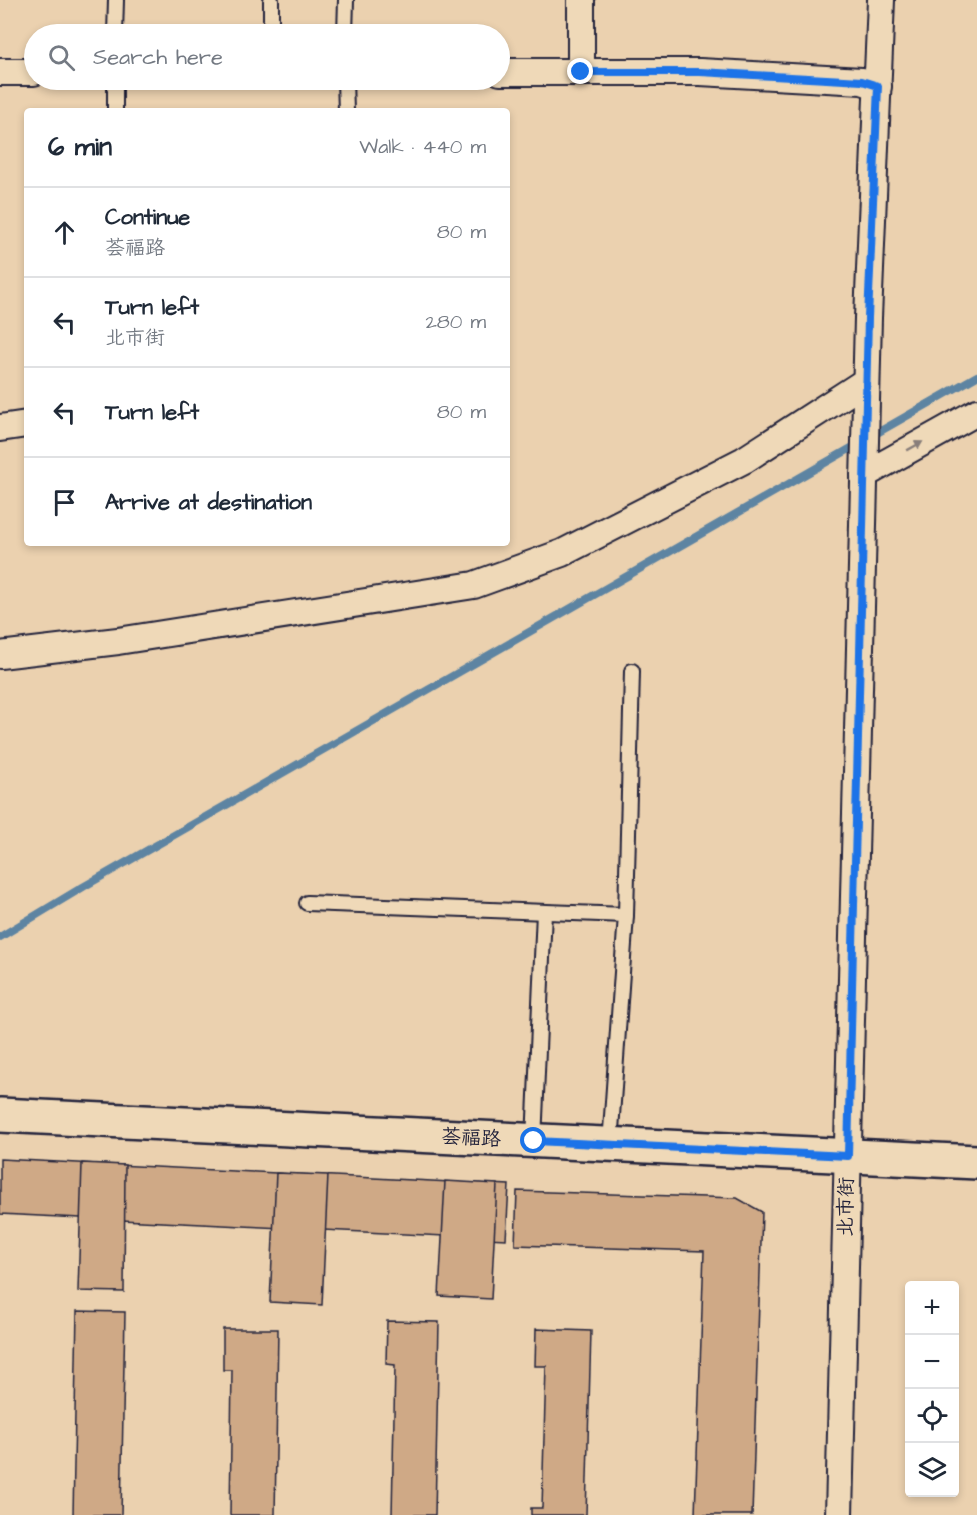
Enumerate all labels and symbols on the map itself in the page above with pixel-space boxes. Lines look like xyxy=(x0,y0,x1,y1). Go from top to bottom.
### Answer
route end xyxy=(567,58,593,84)
one-way arrow xyxy=(907,441,924,451)
street label: 荟福路 xyxy=(440,1122,503,1154)
route start xyxy=(520,1127,546,1153)
street label: 北市街 xyxy=(831,1177,861,1237)

